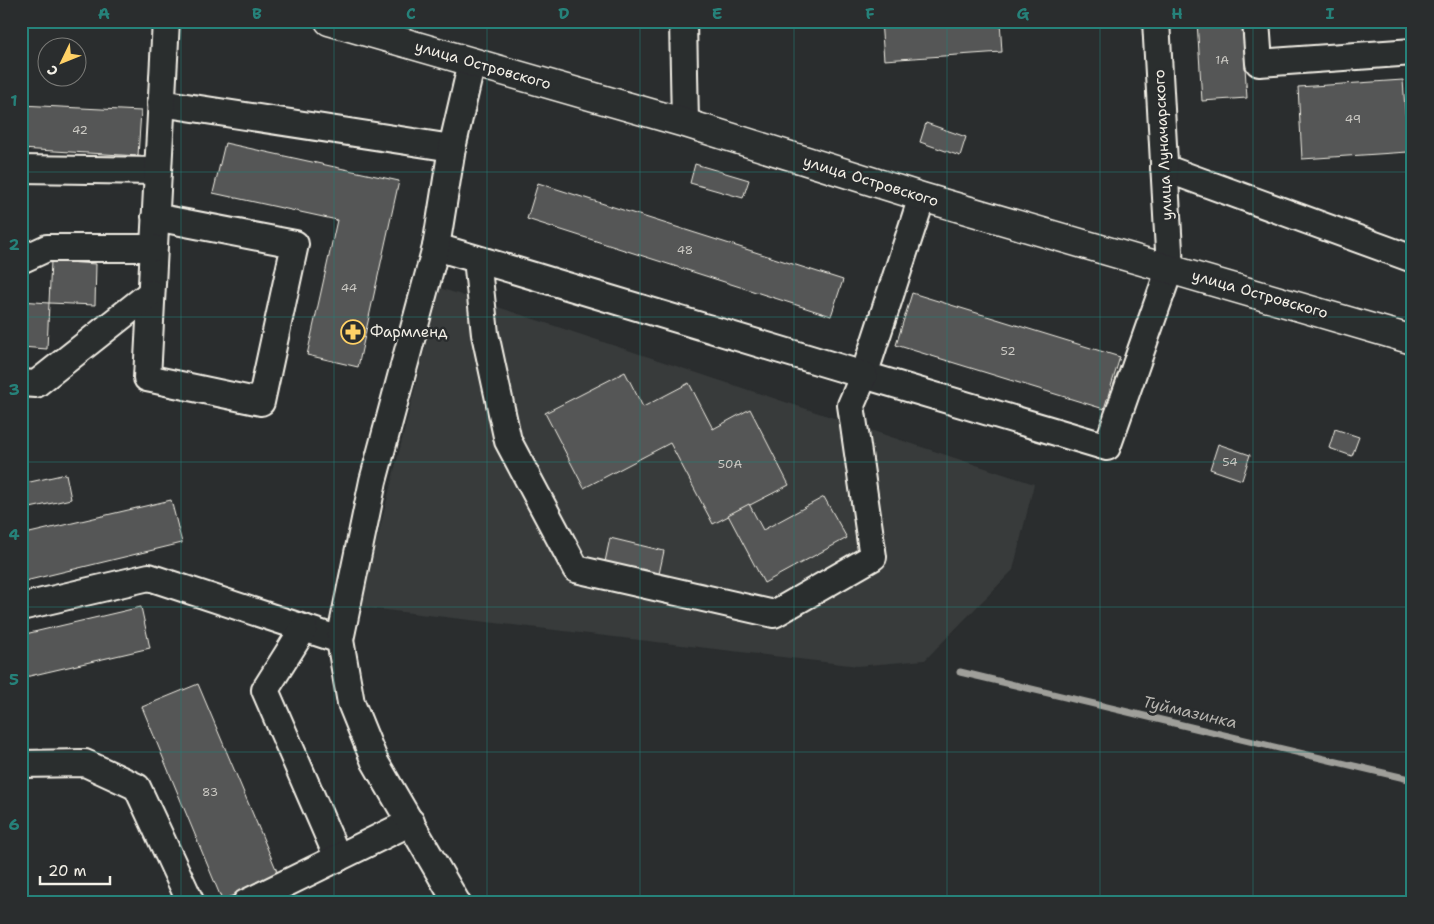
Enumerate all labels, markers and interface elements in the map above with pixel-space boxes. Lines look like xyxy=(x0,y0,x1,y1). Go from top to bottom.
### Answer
text: A xyxy=(98,3,110,24)
text: B xyxy=(252,3,262,24)
text: C xyxy=(406,3,416,24)
text: D xyxy=(558,3,570,24)
text: E xyxy=(712,3,722,24)
text: F xyxy=(865,3,875,24)
text: G xyxy=(1017,3,1030,24)
text: H xyxy=(1171,3,1183,24)
text: I xyxy=(1326,3,1335,24)
street label: улица Островского xyxy=(413,36,553,94)
north arrow xyxy=(38,38,88,88)
house number: 1А xyxy=(1215,52,1229,68)
text: С xyxy=(43,62,62,80)
street label: улица Луначарского xyxy=(1149,69,1177,221)
text: 1 xyxy=(10,90,18,111)
house number: 49 xyxy=(1345,111,1361,127)
house number: 42 xyxy=(72,122,88,138)
street label: улица Островского xyxy=(801,151,941,211)
text: 2 xyxy=(8,234,20,255)
house number: 48 xyxy=(677,242,693,258)
street label: улица Островского xyxy=(1190,265,1330,323)
house number: 44 xyxy=(341,280,357,296)
pharmacy icon: Фармленд xyxy=(340,319,366,345)
place label: Фармленд xyxy=(370,322,448,342)
house number: 52 xyxy=(1000,343,1016,359)
text: 3 xyxy=(8,379,20,400)
house number: 54 xyxy=(1222,454,1238,470)
house number: 50А xyxy=(718,456,742,472)
text: 4 xyxy=(8,524,20,545)
text: 5 xyxy=(9,669,19,690)
water label: Туймазинка xyxy=(1141,691,1239,733)
house number: 83 xyxy=(202,784,218,800)
text: 6 xyxy=(8,814,20,835)
scale bar xyxy=(40,854,110,886)
text: 20 m xyxy=(48,861,87,881)

